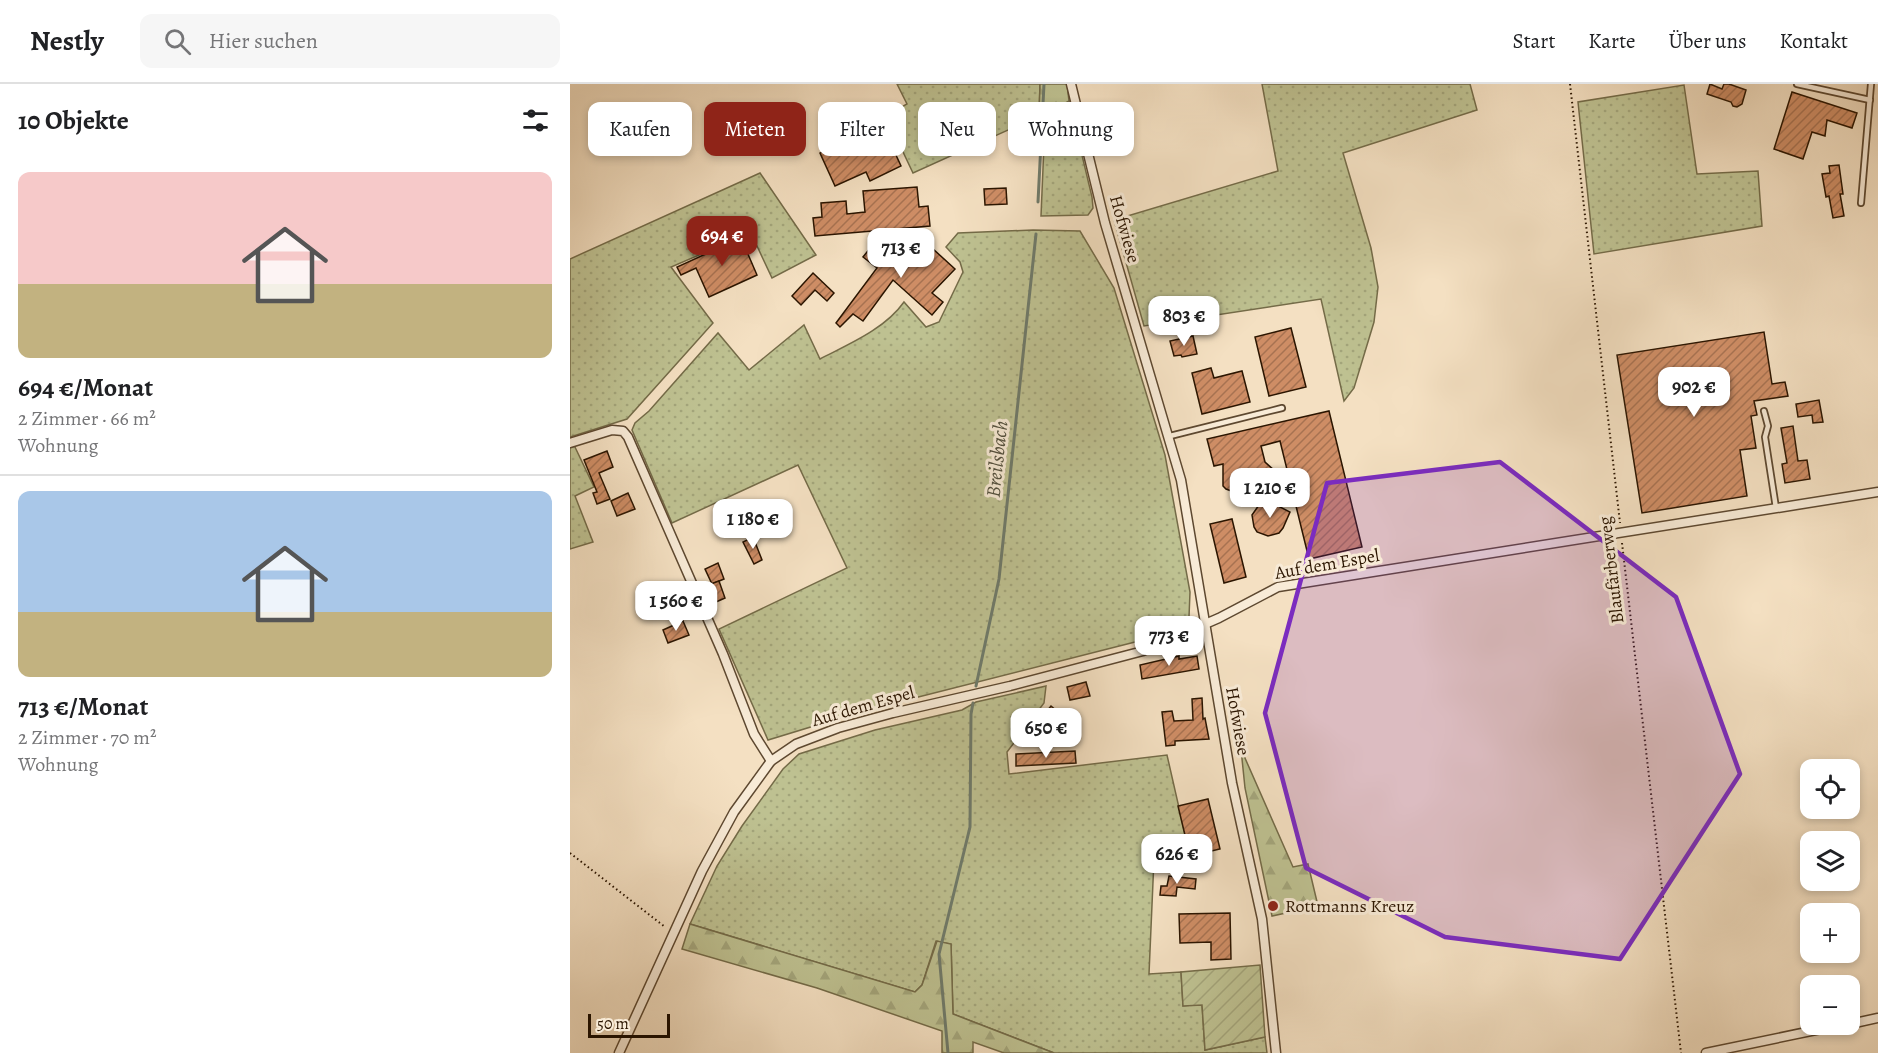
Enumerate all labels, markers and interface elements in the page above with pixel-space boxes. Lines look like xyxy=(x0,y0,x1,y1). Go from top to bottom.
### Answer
search box xyxy=(140,14,560,68)
text: Nestly xyxy=(30,22,104,60)
icon: search xyxy=(161,25,194,58)
text: Hier suchen xyxy=(209,26,318,56)
text: Start xyxy=(1513,27,1555,55)
text: Karte xyxy=(1588,27,1636,55)
text: Über uns xyxy=(1669,27,1746,55)
text: Kontakt xyxy=(1779,27,1848,55)
chip: Kaufen xyxy=(588,102,692,156)
chip: Mieten xyxy=(704,102,806,156)
chip: Filter xyxy=(818,102,906,156)
chip: Neu xyxy=(918,102,996,156)
chip: Wohnung xyxy=(1008,102,1134,156)
text: 10 Objekte xyxy=(18,103,129,138)
icon: filters xyxy=(519,104,552,137)
street label: Hofwiese xyxy=(1104,192,1146,266)
icon: home xyxy=(231,211,339,319)
pin: 694 € xyxy=(680,216,764,267)
text: 694 € xyxy=(701,222,743,249)
pin: 713 € xyxy=(859,228,943,279)
text: 713 € xyxy=(881,234,921,261)
pin: 803 € xyxy=(1142,296,1226,347)
text: 803 € xyxy=(1162,302,1206,329)
pin: 902 € xyxy=(1652,367,1736,418)
text: 694 €/Monat xyxy=(18,370,153,405)
text: 902 € xyxy=(1672,373,1716,400)
text: 2 Zimmer · 66 m² xyxy=(18,405,156,432)
water label: Breilsbach xyxy=(980,419,1014,499)
text: Wohnung xyxy=(18,432,99,459)
pin: 1 210 € xyxy=(1215,468,1325,519)
text: 1 210 € xyxy=(1244,474,1296,501)
pin: 1 180 € xyxy=(698,499,808,550)
text: 1 180 € xyxy=(727,505,779,532)
street label: Blaufärberweg xyxy=(1593,515,1629,625)
icon: home xyxy=(231,530,339,638)
street label: Auf dem Espel xyxy=(1272,543,1382,585)
pin: 1 560 € xyxy=(621,581,731,632)
text: 1 560 € xyxy=(649,587,703,614)
pin: 773 € xyxy=(1127,616,1211,667)
text: 773 € xyxy=(1149,622,1189,649)
street label: Auf dem Espel xyxy=(808,680,918,732)
street label: Hofwiese xyxy=(1220,685,1256,757)
text: 713 €/Monat xyxy=(18,689,148,724)
pin: 650 € xyxy=(1004,708,1088,759)
text: 650 € xyxy=(1025,714,1067,741)
text: 2 Zimmer · 70 m² xyxy=(18,724,156,751)
text: Wohnung xyxy=(18,751,99,778)
map controls xyxy=(1800,759,1860,1035)
button: locate xyxy=(1800,759,1860,819)
button: layers xyxy=(1800,831,1860,891)
pin: 626 € xyxy=(1135,834,1219,885)
text: 626 € xyxy=(1155,840,1199,867)
place label: Rottmanns Kreuz xyxy=(1285,894,1414,918)
marker: Rottmanns Kreuz xyxy=(1266,899,1280,913)
button: + xyxy=(1800,903,1860,963)
button: − xyxy=(1800,975,1860,1035)
scale bar xyxy=(588,1011,670,1038)
text: 50 m xyxy=(597,1013,629,1035)

